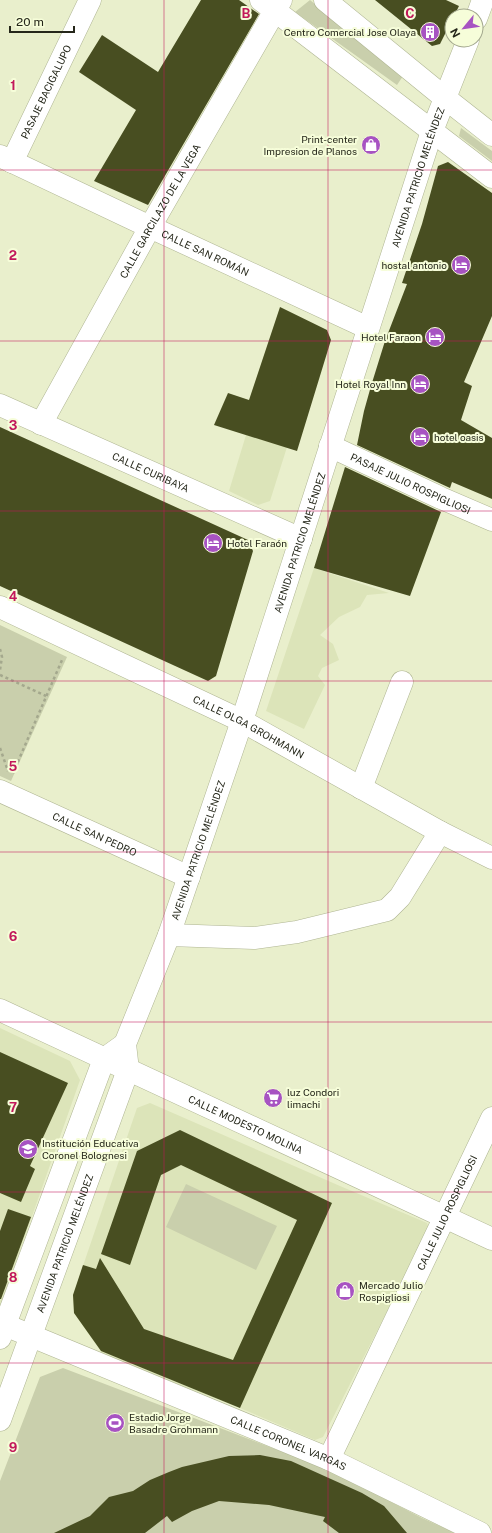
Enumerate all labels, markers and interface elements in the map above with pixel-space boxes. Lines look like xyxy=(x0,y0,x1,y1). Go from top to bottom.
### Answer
text: B xyxy=(242,6,251,21)
text: C xyxy=(405,6,415,21)
scale bar xyxy=(10,8,74,34)
north arrow xyxy=(444,8,484,48)
text: 20 m xyxy=(16,15,44,29)
building icon: Centro Comercial Jose Olaya xyxy=(419,21,441,43)
place label: Centro Comercial Jose Olaya xyxy=(284,26,416,38)
text: N xyxy=(448,26,463,40)
street label: PASAJE BACIGALUPO xyxy=(18,43,74,141)
text: 1 xyxy=(10,78,16,93)
street label: AVENIDA PATRICIO MELÉNDEZ xyxy=(389,105,447,249)
place label: Print-center Impresion de Planos xyxy=(264,133,357,157)
shop icon: Print-center Impresion de Planos xyxy=(360,134,382,156)
street label: CALLE GARCILAZO DE LA VEGA xyxy=(117,142,203,280)
street label: CALLE SAN ROMÁN xyxy=(160,227,251,278)
text: 2 xyxy=(9,248,17,263)
hotel icon: hostal antonio xyxy=(450,254,472,276)
place label: hostal antonio xyxy=(381,259,447,271)
hotel icon: Hotel Faraon xyxy=(424,326,446,348)
place label: Hotel Faraon xyxy=(361,331,421,343)
hotel icon: Hotel Royal Inn xyxy=(409,373,431,395)
place label: Hotel Royal Inn xyxy=(335,378,406,390)
text: 3 xyxy=(9,418,18,433)
hotel icon: hotel oasis xyxy=(409,426,431,448)
place label: hotel oasis xyxy=(434,431,484,443)
street label: CALLE CURIBAYA xyxy=(110,450,191,494)
street label: PASAJE JULIO ROSPIGLIOSI xyxy=(349,451,473,516)
street label: AVENIDA PATRICIO MELÉNDEZ xyxy=(271,471,328,614)
hotel icon: Hotel Faraón xyxy=(202,532,224,554)
place label: Hotel Faraón xyxy=(227,537,287,549)
text: 4 xyxy=(9,589,18,604)
street label: CALLE OLGA GROHMANN xyxy=(191,693,306,761)
text: 5 xyxy=(9,759,18,774)
street label: AVENIDA PATRICIO MELÉNDEZ xyxy=(169,779,227,922)
street label: CALLE SAN PEDRO xyxy=(51,810,139,858)
text: 6 xyxy=(9,929,18,944)
place label: luz Condori limachi xyxy=(287,1086,339,1110)
supermarket icon: luz Condori limachi xyxy=(262,1087,284,1109)
street label: CALLE MODESTO MOLINA xyxy=(186,1093,305,1156)
text: 7 xyxy=(9,1100,17,1115)
place label: Institución Educativa Coronel Bolognesi xyxy=(42,1137,139,1161)
school or university icon: Institución Educativa Coronel Bolognesi xyxy=(17,1138,39,1160)
street label: CALLE JULIO ROSPIGLIOSI xyxy=(414,1153,479,1272)
street label: AVENIDA PATRICIO MELÉNDEZ xyxy=(34,1172,95,1314)
text: 8 xyxy=(9,1270,18,1285)
place label: Mercado Julio Rospigliosi xyxy=(359,1279,423,1303)
shop icon: Mercado Julio Rospigliosi xyxy=(334,1280,356,1302)
place label: Estadio Jorge Basadre Grohmann xyxy=(129,1411,218,1435)
sports icon: Estadio Jorge Basadre Grohmann xyxy=(104,1412,126,1434)
street label: CALLE CORONEL VARGAS xyxy=(229,1413,349,1473)
text: 9 xyxy=(9,1440,17,1455)

